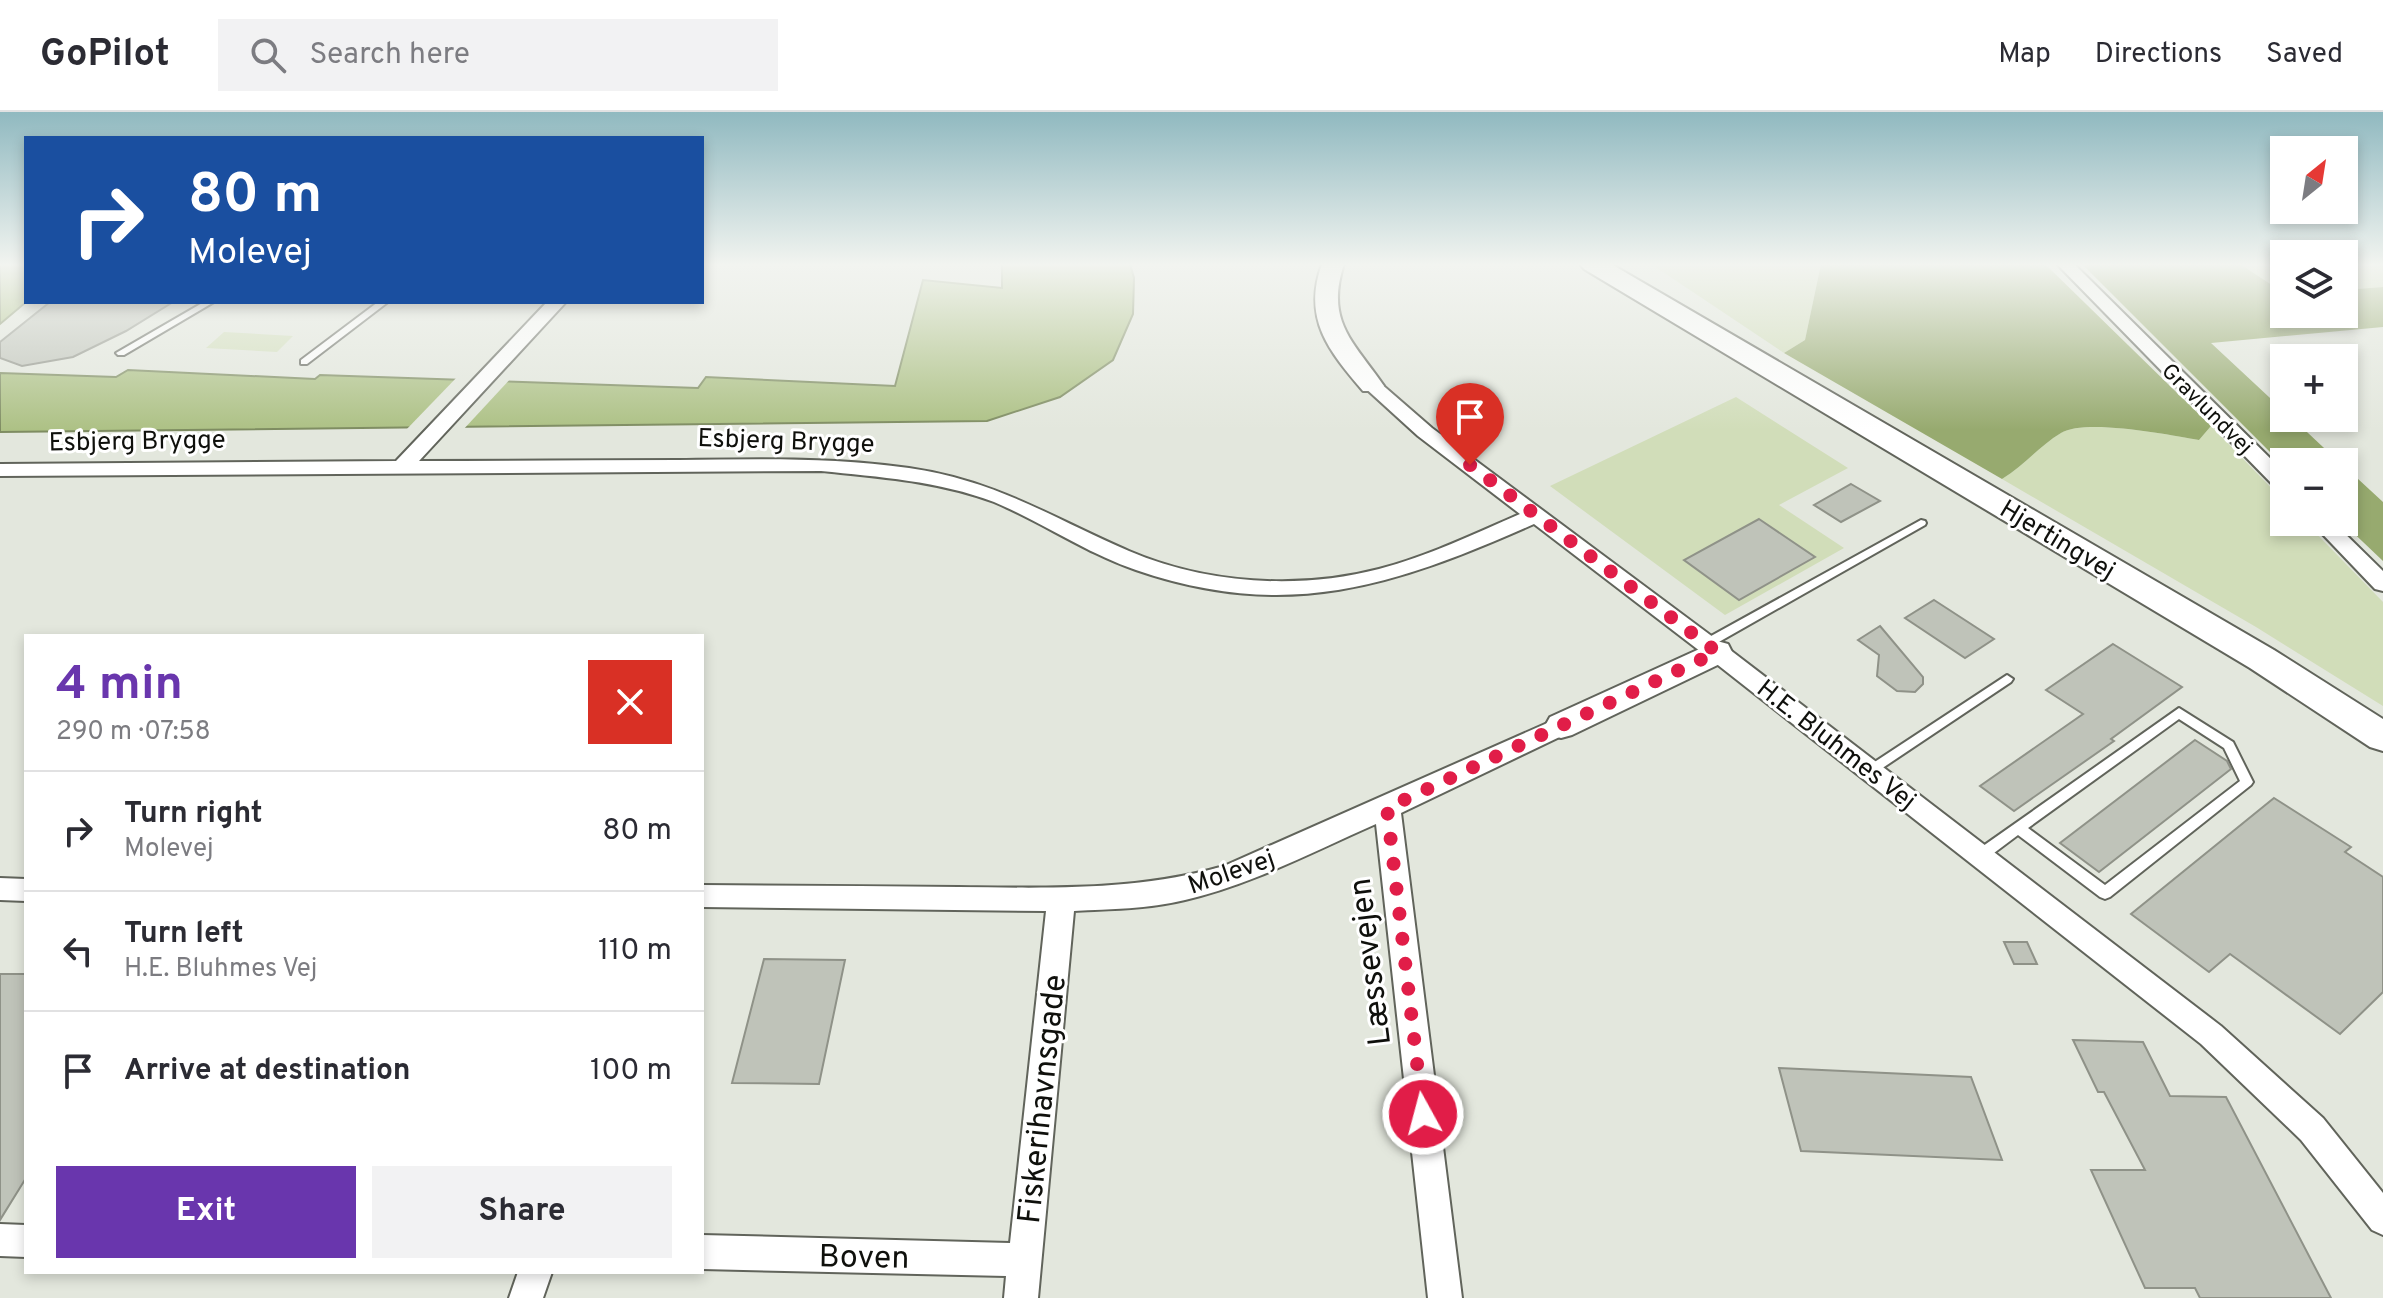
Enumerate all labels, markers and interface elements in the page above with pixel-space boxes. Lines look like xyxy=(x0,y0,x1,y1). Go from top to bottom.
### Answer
search box xyxy=(218,19,778,91)
text: GoPilot xyxy=(40,31,170,80)
icon: search xyxy=(246,33,290,77)
text: Search here xyxy=(310,37,470,74)
text: Map xyxy=(1998,37,2051,73)
text: Directions xyxy=(2095,37,2222,73)
text: Saved xyxy=(2266,37,2343,73)
north arrow xyxy=(2270,136,2358,224)
map controls xyxy=(2270,136,2358,536)
text: 80 m xyxy=(188,162,322,232)
icon: right xyxy=(56,168,160,272)
text: Molevej xyxy=(188,231,312,277)
button: layers xyxy=(2270,240,2358,328)
button: + xyxy=(2270,344,2358,432)
street label: Gravlundvej xyxy=(2155,358,2258,461)
pin xyxy=(1436,383,1504,465)
icon: arrive xyxy=(1448,395,1492,439)
street label: Esbjerg Brygge xyxy=(697,423,875,462)
street label: Esbjerg Brygge xyxy=(48,424,226,461)
button: − xyxy=(2270,448,2358,536)
street label: Hjertingvej xyxy=(1993,494,2121,589)
text: 4 min xyxy=(56,656,183,716)
button: close xyxy=(588,660,672,744)
street label: H.E. Bluhmes Vej xyxy=(1749,673,1922,819)
text: 290 m · 07:58 xyxy=(56,716,211,749)
text: Turn right xyxy=(124,796,262,833)
icon: right xyxy=(56,809,100,853)
text: 80 m xyxy=(602,813,672,850)
text: Molevej xyxy=(124,833,214,866)
street label: Molevej xyxy=(1184,843,1280,904)
street label: Læssevejen xyxy=(1342,876,1402,1048)
text: Turn left xyxy=(124,916,244,953)
icon: left xyxy=(56,929,100,973)
text: 110 m xyxy=(598,933,672,970)
text: H.E. Bluhmes Vej xyxy=(124,953,317,986)
street label: Fiskerihavnsgade xyxy=(1011,973,1077,1226)
icon: arrive xyxy=(56,1049,100,1093)
text: Arrive at destination xyxy=(124,1053,410,1090)
text: 100 m xyxy=(590,1053,672,1090)
position arrow xyxy=(1381,1072,1465,1156)
button: Exit xyxy=(56,1166,356,1258)
button: Share xyxy=(372,1166,672,1258)
street label: Boven xyxy=(818,1238,910,1280)

